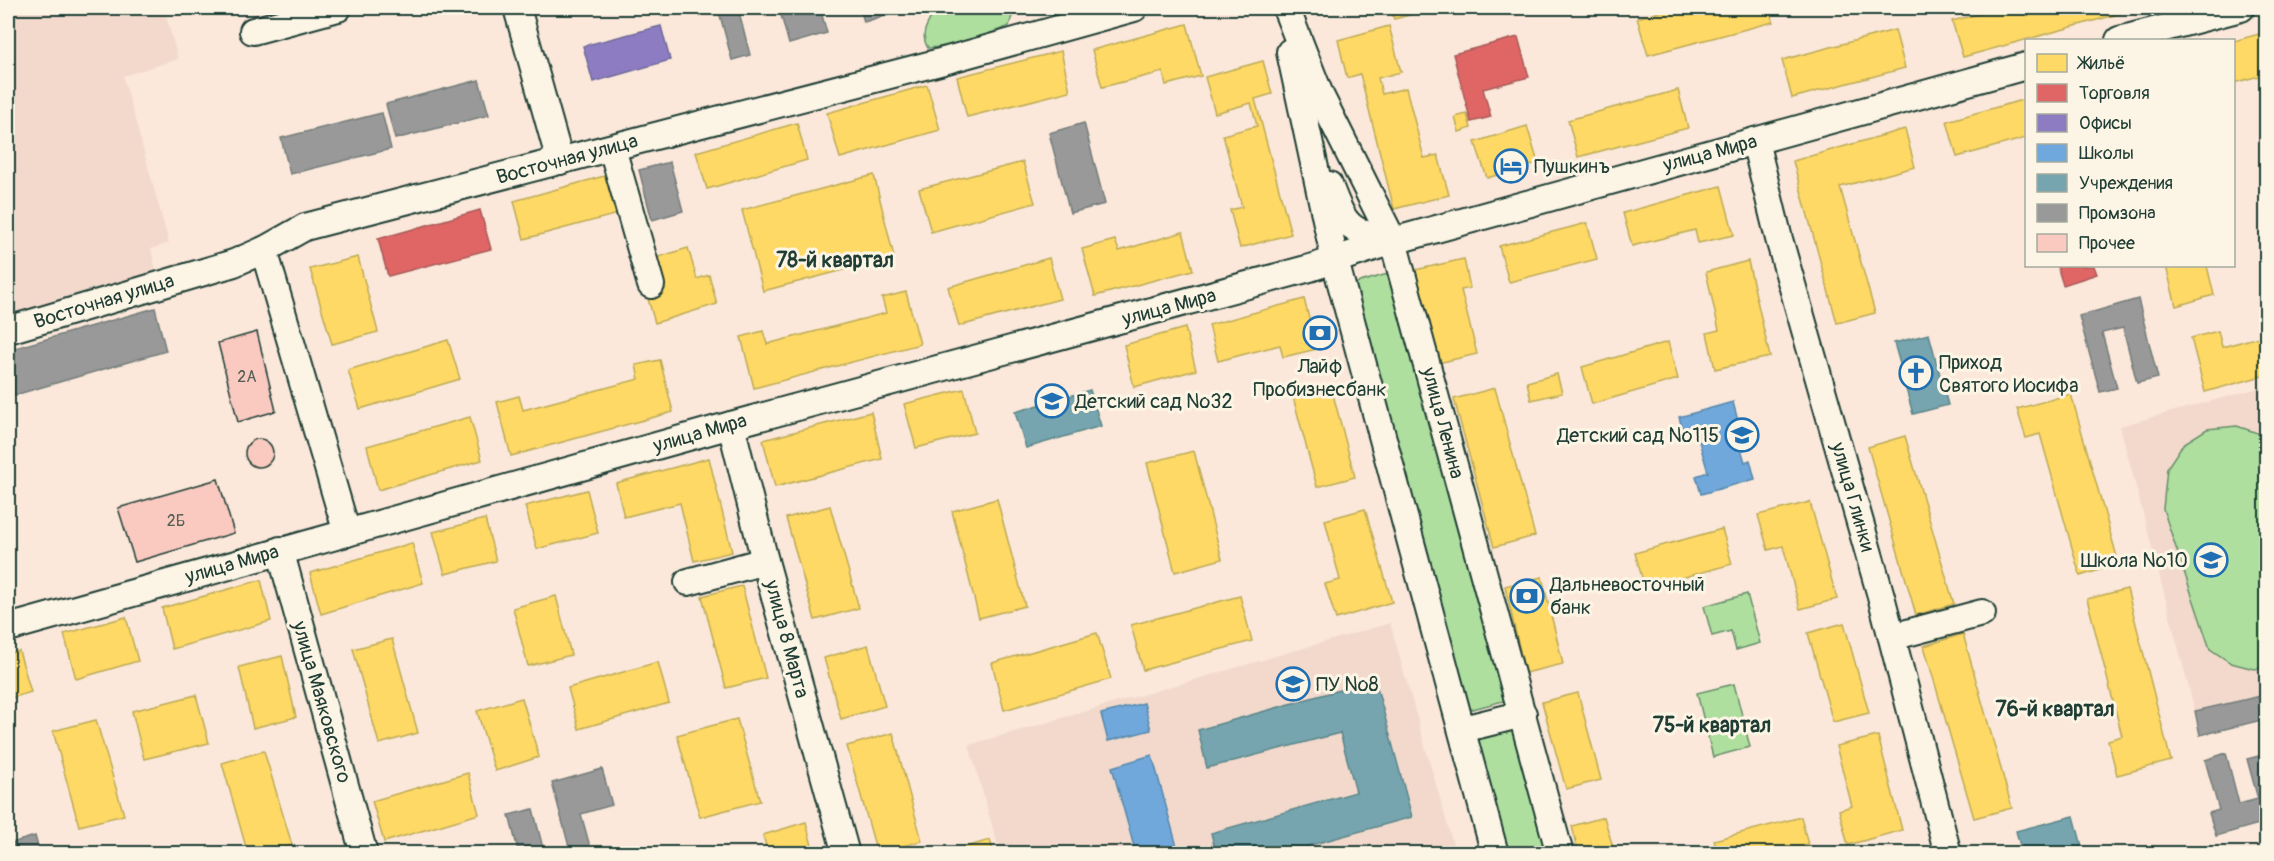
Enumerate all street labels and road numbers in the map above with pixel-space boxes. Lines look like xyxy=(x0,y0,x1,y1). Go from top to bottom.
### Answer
street label: Восточная улица xyxy=(493,128,641,190)
street label: улица Мира xyxy=(1659,128,1760,178)
street label: Восточная улица xyxy=(31,268,177,334)
street label: улица Мира xyxy=(1118,282,1219,332)
street label: улица Ленина xyxy=(1416,364,1470,481)
street label: улица Мира xyxy=(649,408,750,459)
street label: улица Глинки xyxy=(1825,439,1881,555)
street label: улица Мира xyxy=(181,539,282,590)
street label: улица 8 Марта xyxy=(759,576,815,701)
street label: улица Маяковского xyxy=(287,617,357,786)

